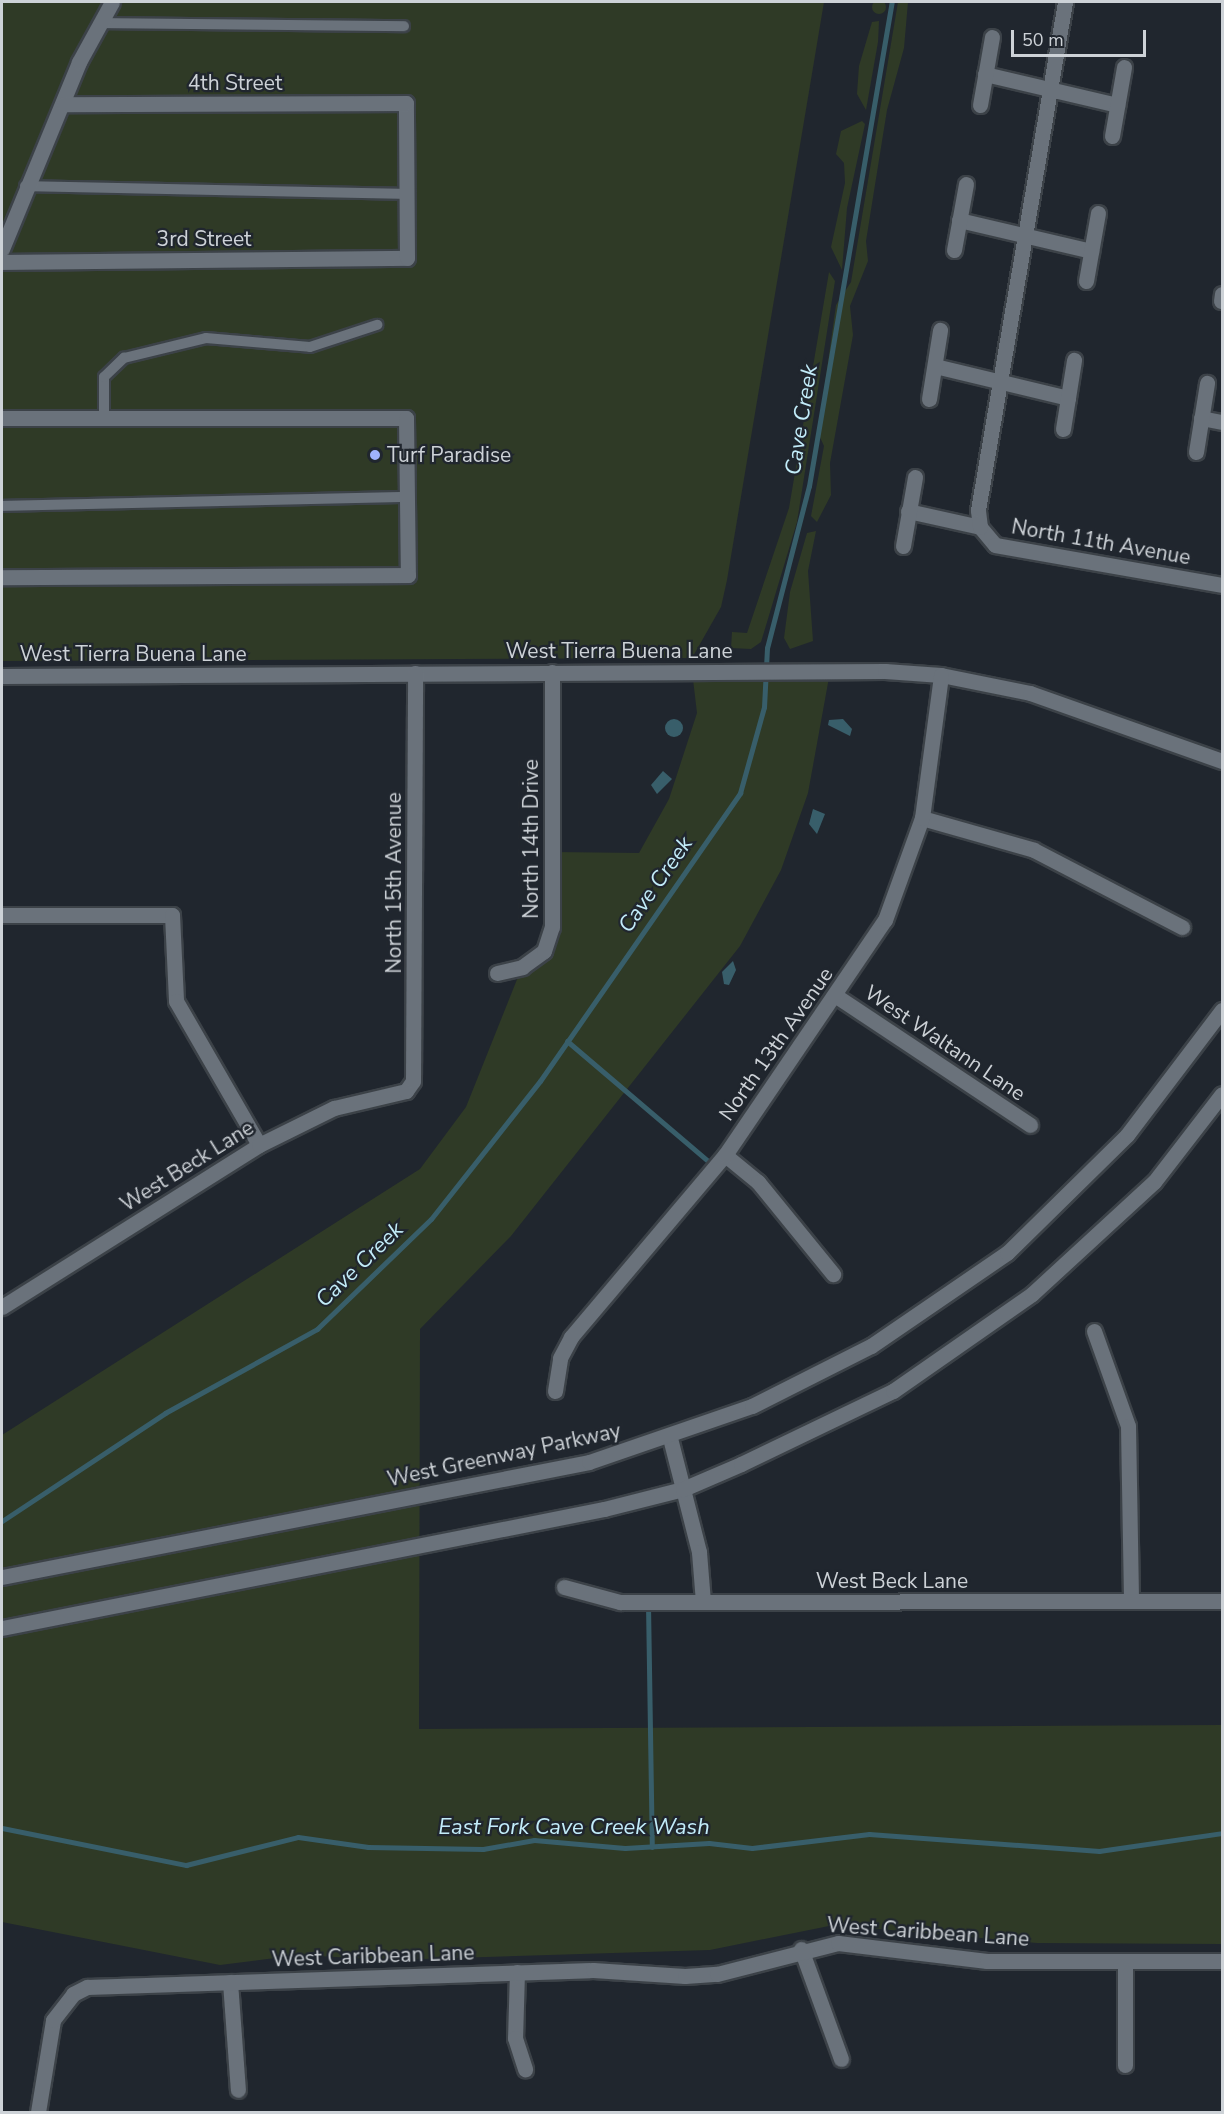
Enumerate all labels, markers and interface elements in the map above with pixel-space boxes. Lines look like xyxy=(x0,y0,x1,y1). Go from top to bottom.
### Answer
scale bar xyxy=(1014,18,1149,56)
text: 50 m xyxy=(1022,28,1064,52)
street label: 4th Street xyxy=(188,70,282,96)
street label: 3rd Street xyxy=(157,226,251,252)
water label: Cave Creek xyxy=(780,363,824,477)
place label: Turf Paradise xyxy=(387,442,511,468)
marker: Turf Paradise xyxy=(368,448,382,462)
street label: North 11th Avenue xyxy=(1010,514,1192,570)
street label: West Tierra Buena Lane xyxy=(505,638,733,664)
street label: West Tierra Buena Lane xyxy=(19,641,247,667)
street label: North 14th Drive xyxy=(518,759,544,919)
street label: North 15th Avenue xyxy=(381,792,407,974)
water label: Cave Creek xyxy=(613,832,699,938)
street label: North 13th Avenue xyxy=(714,963,838,1125)
street label: West Waltann Lane xyxy=(860,980,1030,1106)
street label: West Beck Lane xyxy=(116,1115,258,1217)
water label: Cave Creek xyxy=(311,1217,409,1313)
street label: West Greenway Parkway xyxy=(385,1418,623,1492)
street label: West Beck Lane xyxy=(816,1568,968,1594)
water label: East Fork Cave Creek Wash xyxy=(438,1815,710,1841)
street label: West Caribbean Lane xyxy=(826,1912,1030,1952)
street label: West Caribbean Lane xyxy=(271,1940,475,1972)

